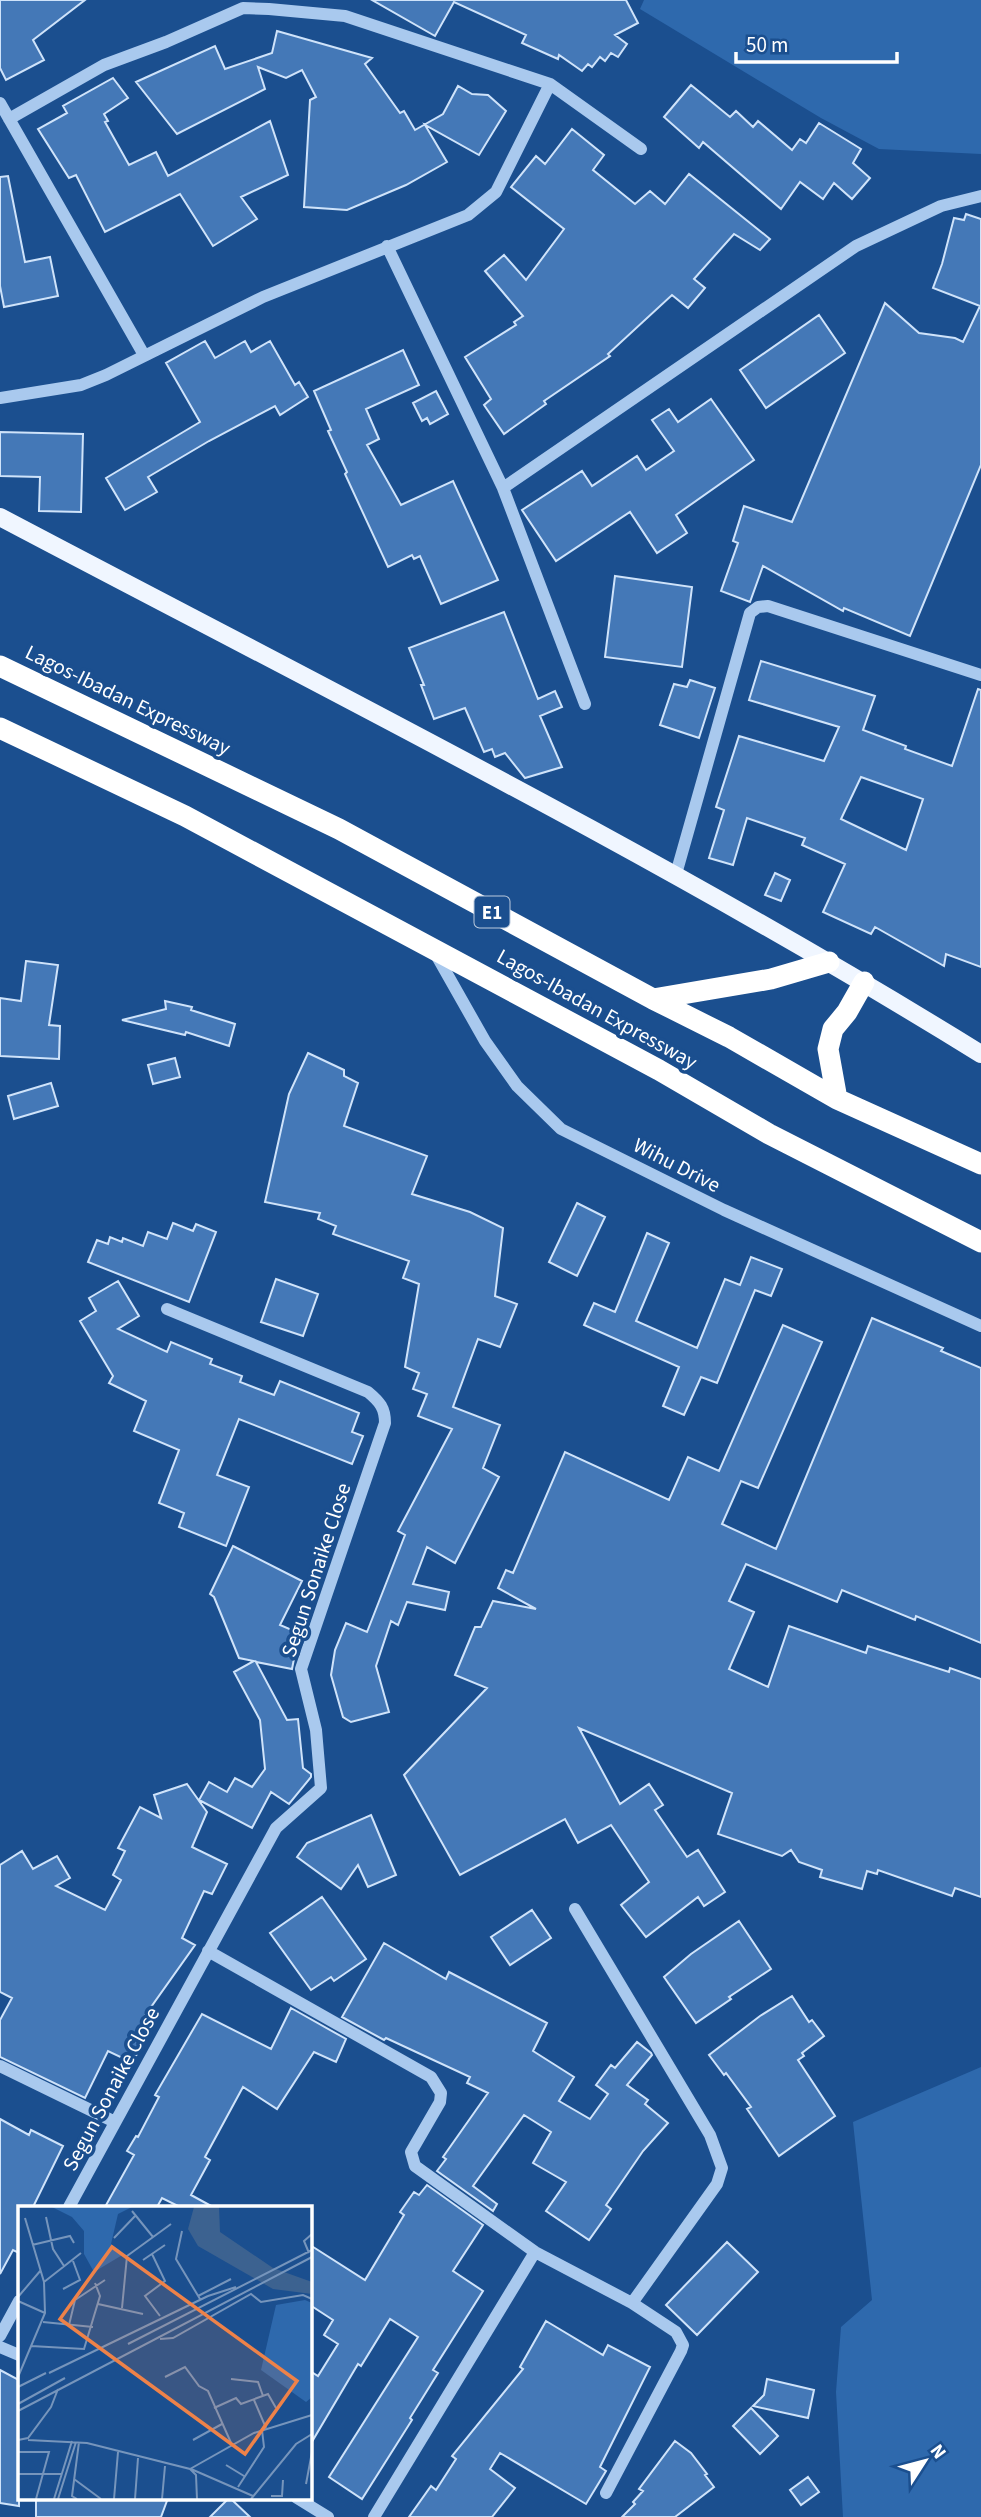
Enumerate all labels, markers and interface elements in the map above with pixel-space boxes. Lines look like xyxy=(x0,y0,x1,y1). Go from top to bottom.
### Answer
scale bar xyxy=(736,21,897,65)
text: 50 m xyxy=(746,30,788,60)
street label: Lagos-Ibadan Expressway xyxy=(20,637,236,763)
road number: E1 xyxy=(475,896,510,928)
street label: Lagos-Ibadan Expressway xyxy=(491,941,703,1077)
street label: Wihu Drive xyxy=(628,1130,726,1200)
street label: Segun Sonaike Close xyxy=(274,1479,358,1661)
street label: Segun Sonaike Close xyxy=(55,2002,167,2176)
inset map xyxy=(18,2206,312,2500)
north arrow xyxy=(890,2426,960,2496)
text: N xyxy=(923,2439,952,2465)

